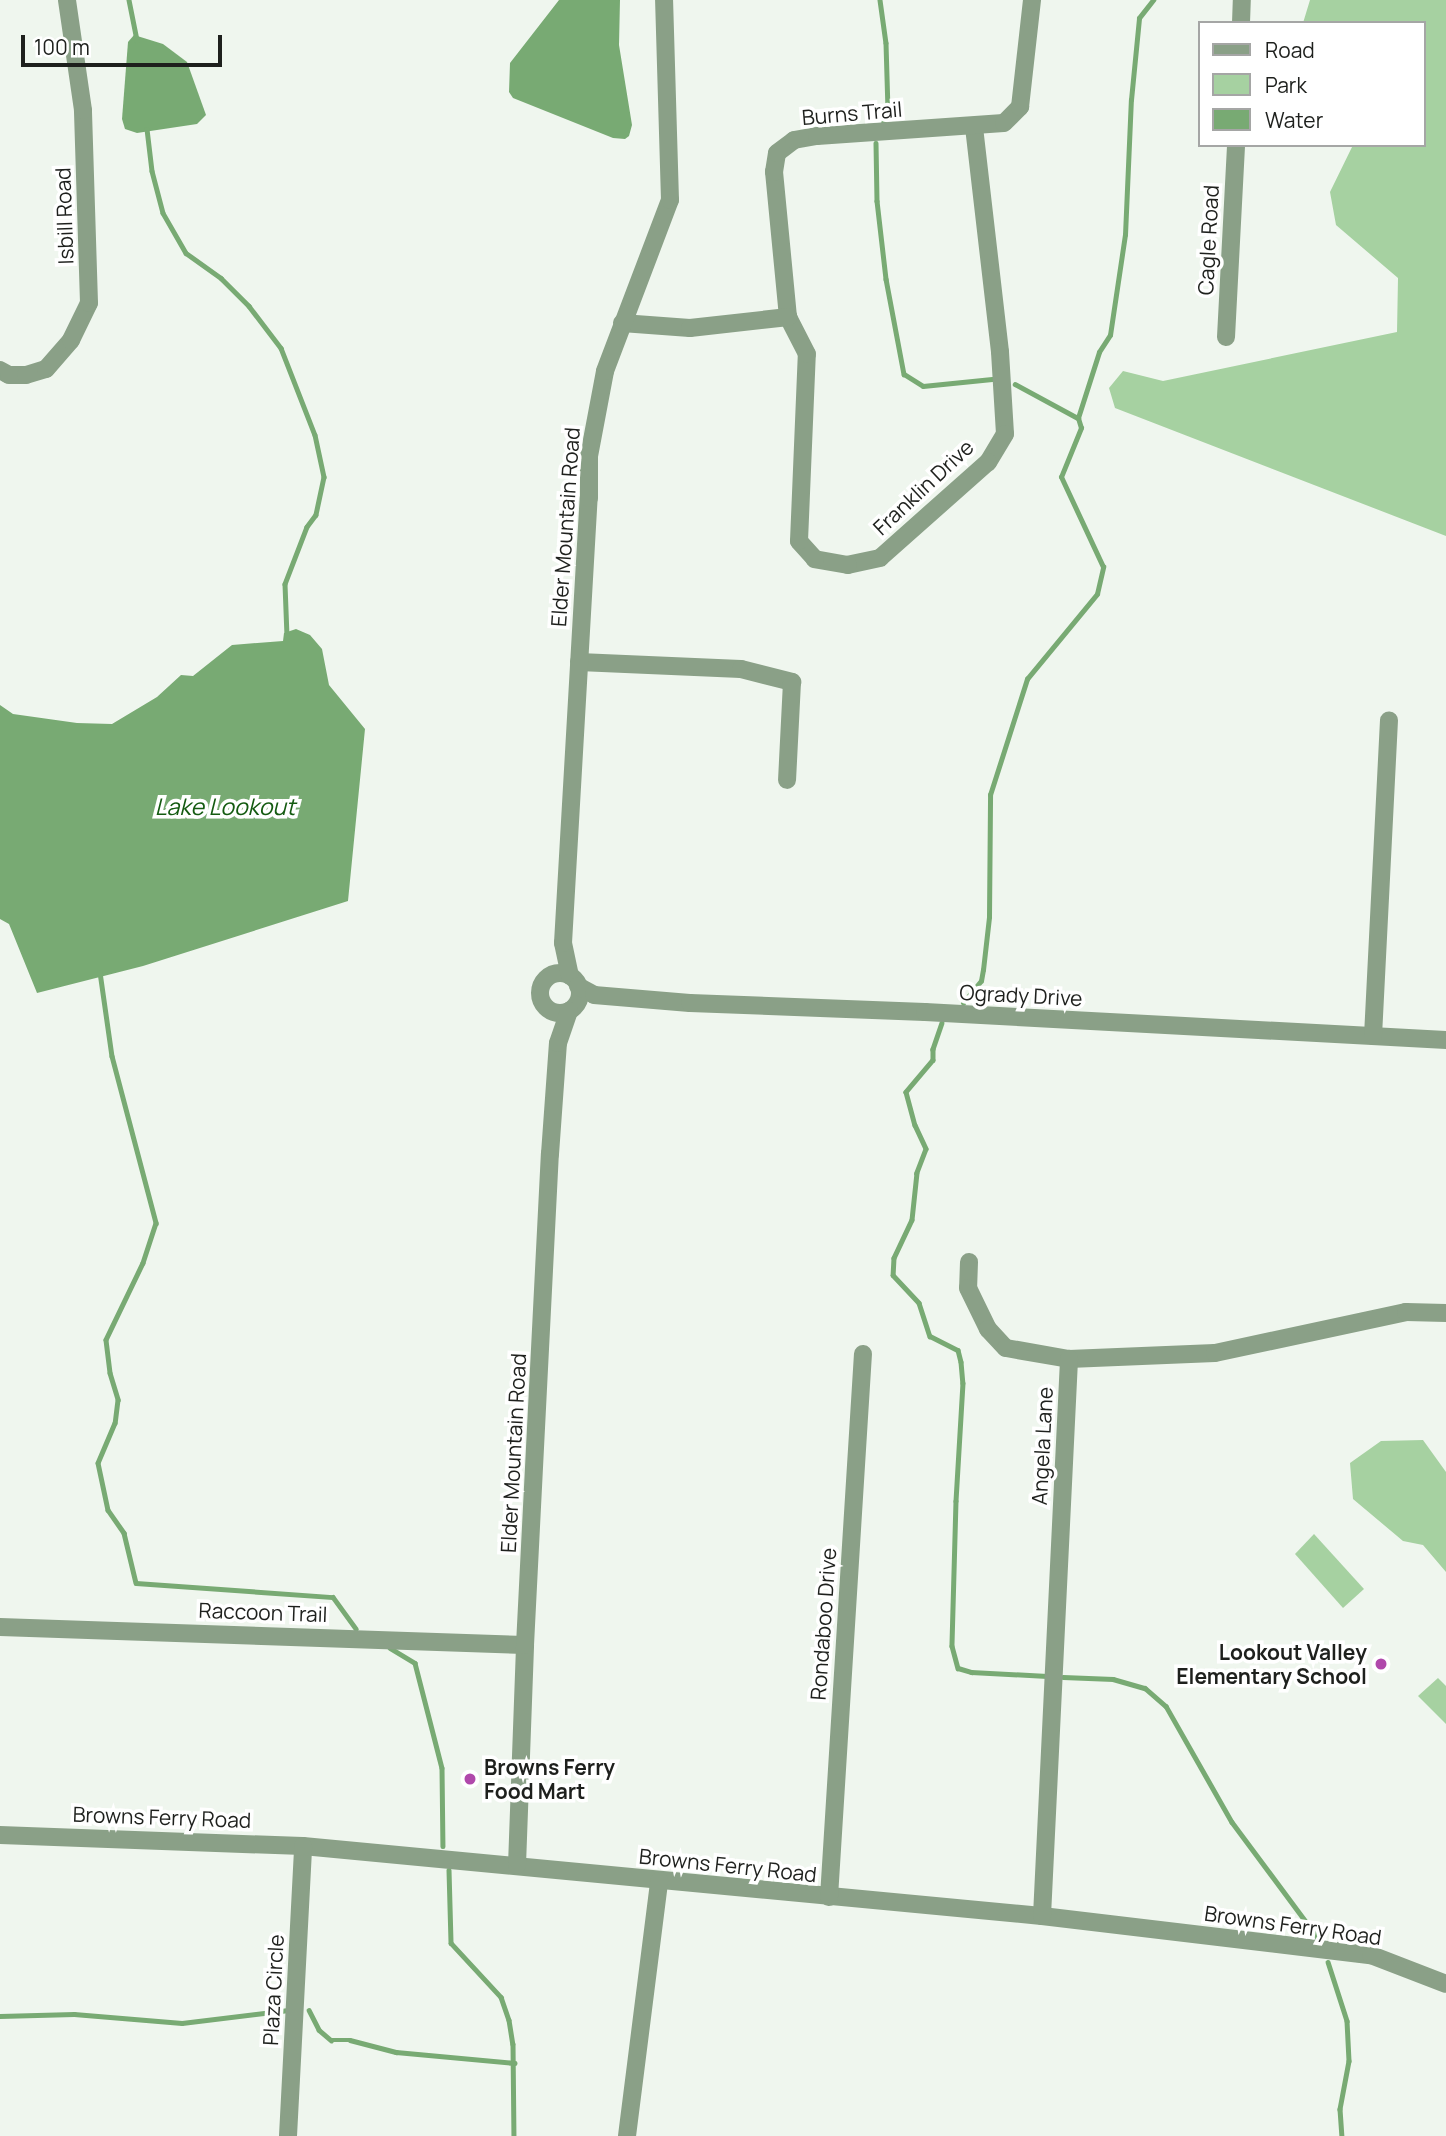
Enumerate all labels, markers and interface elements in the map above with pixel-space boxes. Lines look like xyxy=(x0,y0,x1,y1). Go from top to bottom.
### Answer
scale bar xyxy=(24,21,226,65)
legend xyxy=(1198,21,1425,147)
text: 100 m xyxy=(34,33,90,61)
text: Road xyxy=(1265,36,1315,64)
text: Park xyxy=(1265,71,1307,99)
street label: Burns Trail xyxy=(801,96,903,130)
text: Water xyxy=(1265,106,1323,134)
street label: Isbill Road xyxy=(50,167,78,265)
street label: Cagle Road xyxy=(1193,184,1223,296)
street label: Elder Mountain Road xyxy=(545,426,585,628)
street label: Franklin Drive xyxy=(868,434,978,540)
water label: Lake Lookout xyxy=(155,792,295,820)
street label: Ogrady Drive xyxy=(959,979,1083,1011)
street label: Elder Mountain Road xyxy=(495,1353,531,1553)
street label: Angela Lane xyxy=(1026,1386,1058,1506)
street label: Rondaboo Drive xyxy=(805,1547,841,1701)
street label: Raccoon Trail xyxy=(198,1597,328,1627)
place label: Lookout Valley Elementary School xyxy=(1176,1639,1367,1689)
marker: Lookout Valley Elementary School xyxy=(1373,1656,1389,1672)
place label: Browns Ferry Food Mart xyxy=(484,1754,615,1804)
marker: Browns Ferry Food Mart xyxy=(462,1771,478,1787)
street label: Browns Ferry Road xyxy=(72,1801,252,1833)
street label: Browns Ferry Road xyxy=(638,1843,818,1887)
street label: Browns Ferry Road xyxy=(1203,1900,1383,1950)
street label: Plaza Circle xyxy=(258,1934,288,2046)

